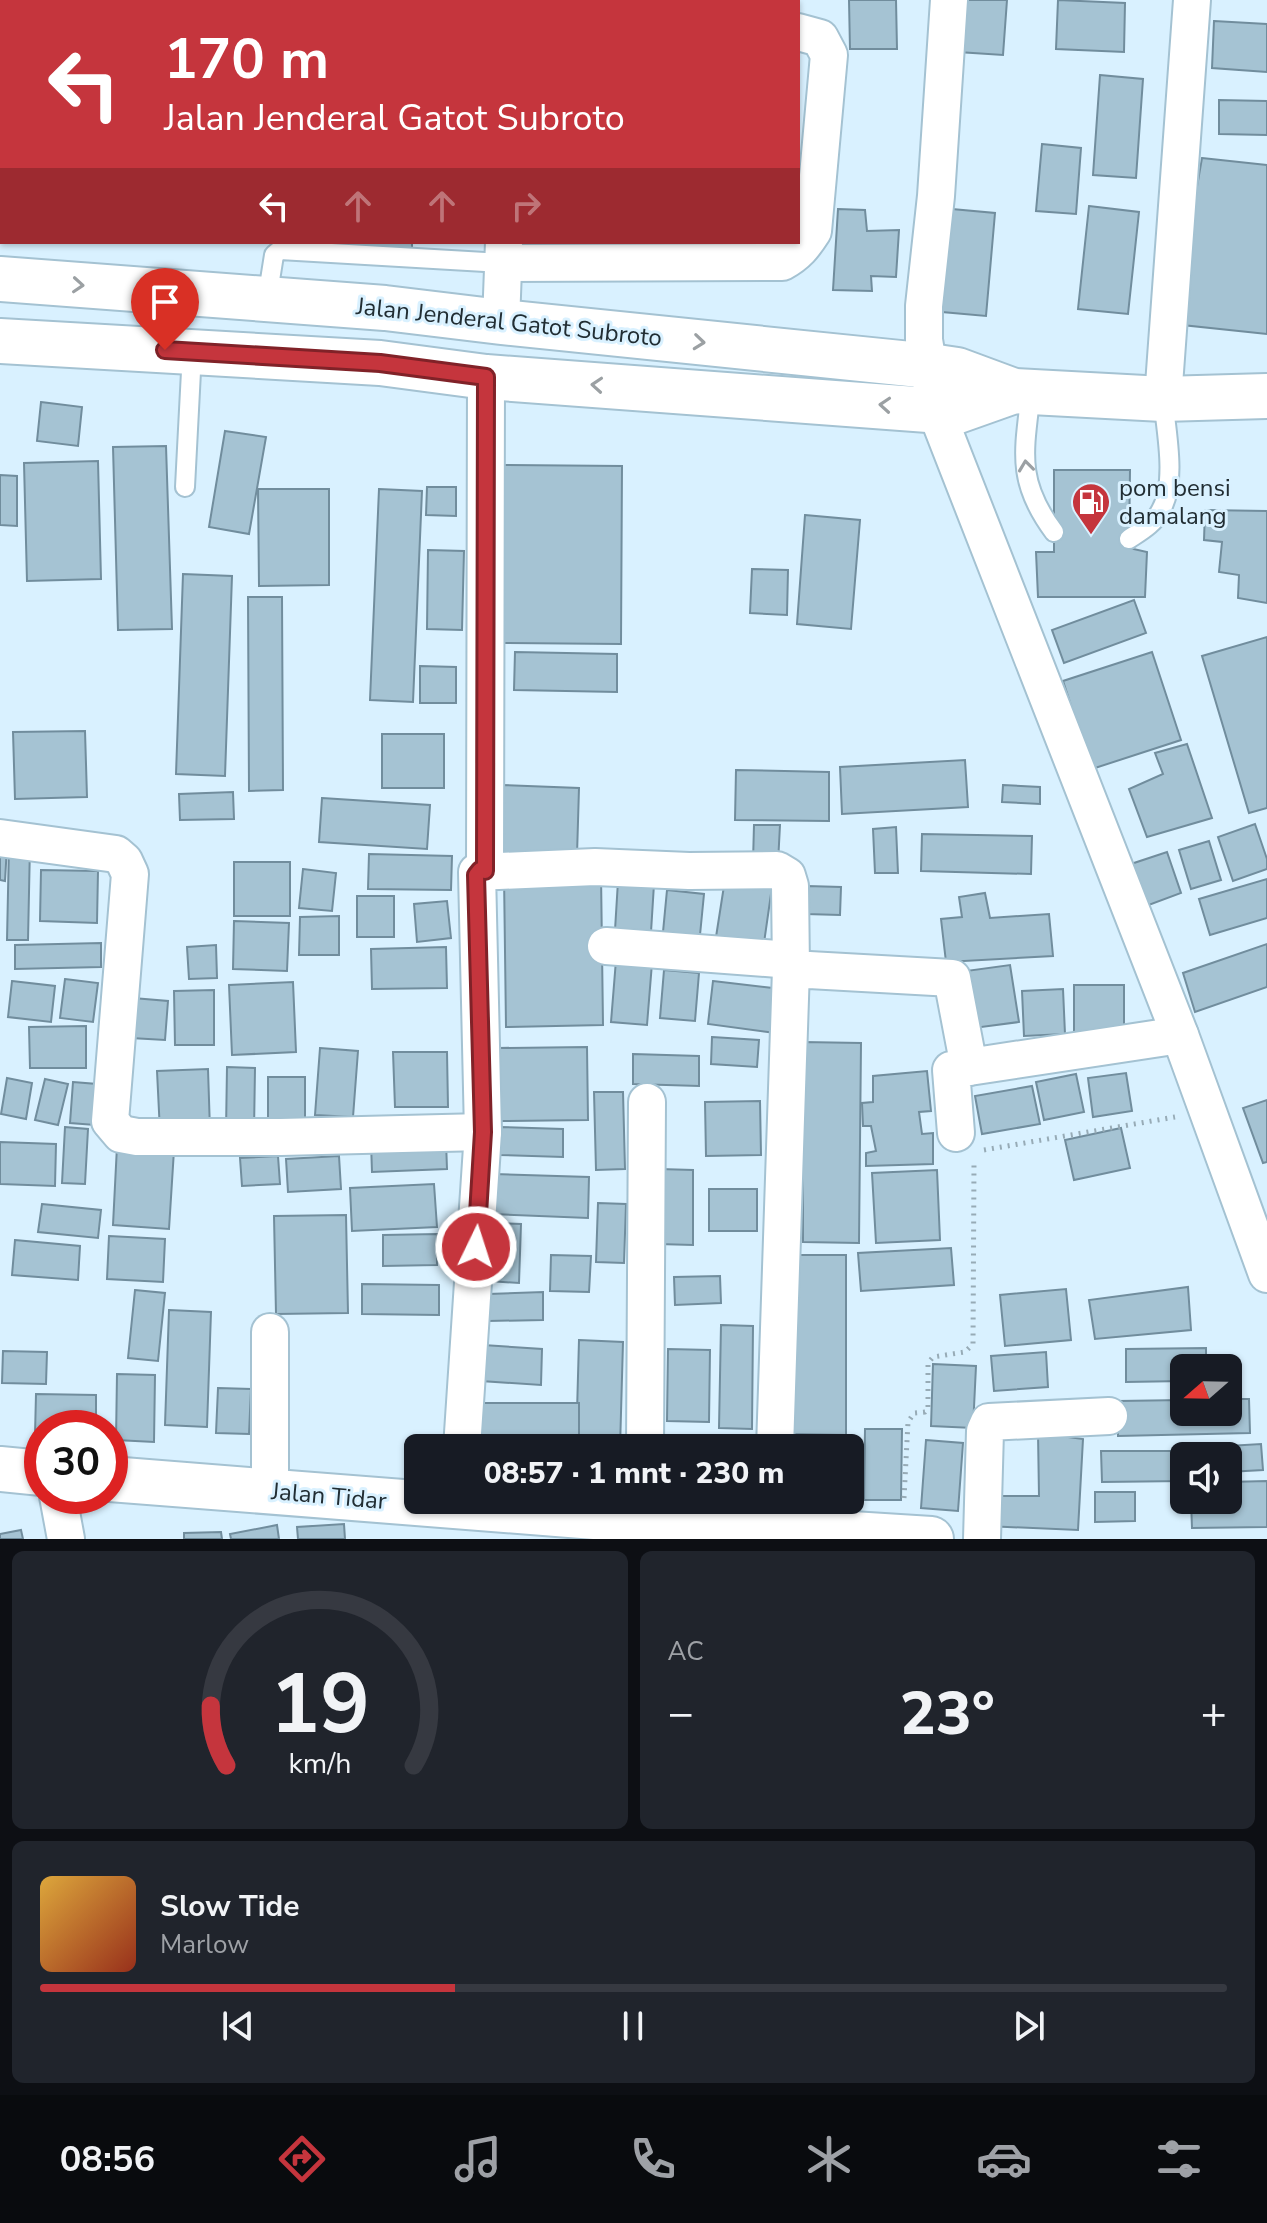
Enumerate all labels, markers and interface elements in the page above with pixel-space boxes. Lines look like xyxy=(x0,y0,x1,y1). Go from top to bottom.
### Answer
text: 170 m xyxy=(164,21,329,98)
icon: left xyxy=(32,32,136,136)
text: Jalan Jenderal Gatot Subroto xyxy=(164,94,625,143)
icon: left xyxy=(252,184,296,228)
icon: ahead xyxy=(336,184,380,228)
icon: ahead xyxy=(420,184,464,228)
icon: right xyxy=(504,184,548,228)
pin xyxy=(131,268,199,350)
one-way arrow xyxy=(72,276,85,293)
icon: arrive xyxy=(143,280,187,324)
street label: Jalan Jenderal Gatot Subroto xyxy=(354,290,663,354)
one-way arrow xyxy=(693,334,706,351)
one-way arrow xyxy=(590,377,603,394)
one-way arrow xyxy=(878,397,891,414)
one-way arrow xyxy=(1017,459,1034,472)
place label: pom bensi damalang xyxy=(1119,472,1231,532)
fuel station icon: pom bensi damalang xyxy=(1070,481,1112,536)
position arrow xyxy=(434,1205,518,1289)
north arrow xyxy=(1170,1354,1242,1426)
map controls xyxy=(1170,1354,1242,1514)
speed limit sign: 30 xyxy=(24,1410,128,1514)
button: sound xyxy=(1170,1442,1242,1514)
text: 08:57 · 1 mnt · 230 m xyxy=(484,1453,784,1494)
street label: Jalan Tidar xyxy=(269,1475,388,1517)
text: AC xyxy=(668,1634,704,1669)
text: 19 xyxy=(270,1648,370,1761)
text: 23° xyxy=(900,1673,995,1755)
text: − xyxy=(668,1684,694,1744)
text: + xyxy=(1201,1684,1227,1744)
text: km/h xyxy=(288,1744,351,1783)
text: Slow Tide xyxy=(160,1886,300,1927)
text: Marlow xyxy=(160,1927,249,1962)
icon: previous xyxy=(216,2004,260,2048)
icon: pause xyxy=(611,2004,655,2048)
icon: next xyxy=(1007,2004,1051,2048)
icon: directions xyxy=(274,2131,330,2187)
icon: music xyxy=(450,2131,506,2187)
icon: phone xyxy=(625,2131,681,2187)
icon: climate xyxy=(801,2131,857,2187)
icon: car xyxy=(976,2131,1032,2187)
icon: filters xyxy=(1151,2131,1207,2187)
text: 08:56 xyxy=(60,2135,155,2184)

